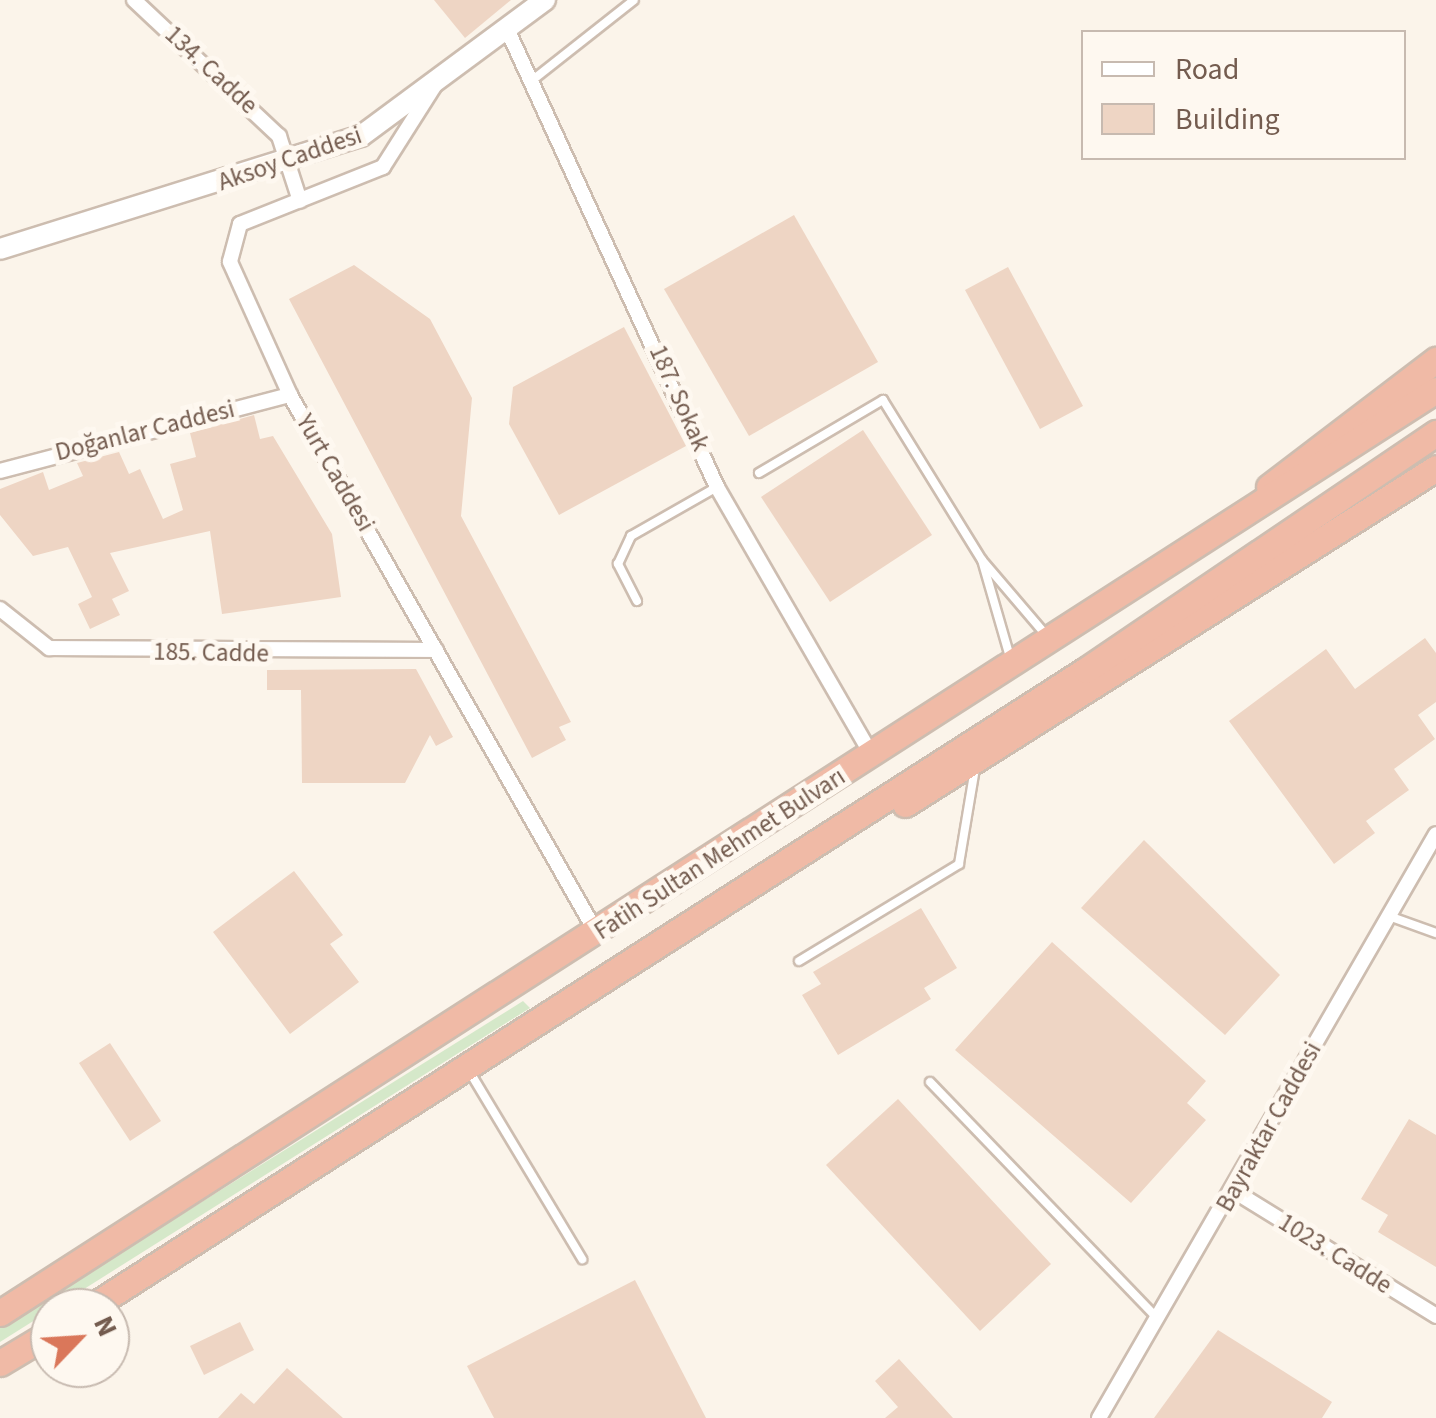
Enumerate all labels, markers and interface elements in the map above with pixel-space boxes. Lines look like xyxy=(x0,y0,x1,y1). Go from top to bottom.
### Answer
street label: 134. Cadde xyxy=(159,20,263,120)
legend xyxy=(1081,30,1406,160)
text: Road xyxy=(1175,48,1239,91)
text: Building xyxy=(1175,98,1280,141)
street label: Aksoy Caddesi xyxy=(214,120,366,198)
street label: 187. Sokak xyxy=(642,341,716,455)
street label: Doğanlar Caddesi xyxy=(52,394,238,468)
street label: Yurt Caddesi xyxy=(289,409,381,537)
street label: 185. Cadde xyxy=(153,637,269,669)
street label: Fatih Sultan Mehmet Bulvarı xyxy=(589,762,851,946)
street label: Bayraktar Caddesi xyxy=(1210,1037,1328,1217)
street label: 1023. Cadde xyxy=(1273,1207,1397,1301)
north arrow xyxy=(30,1288,130,1388)
text: N xyxy=(83,1309,127,1343)

